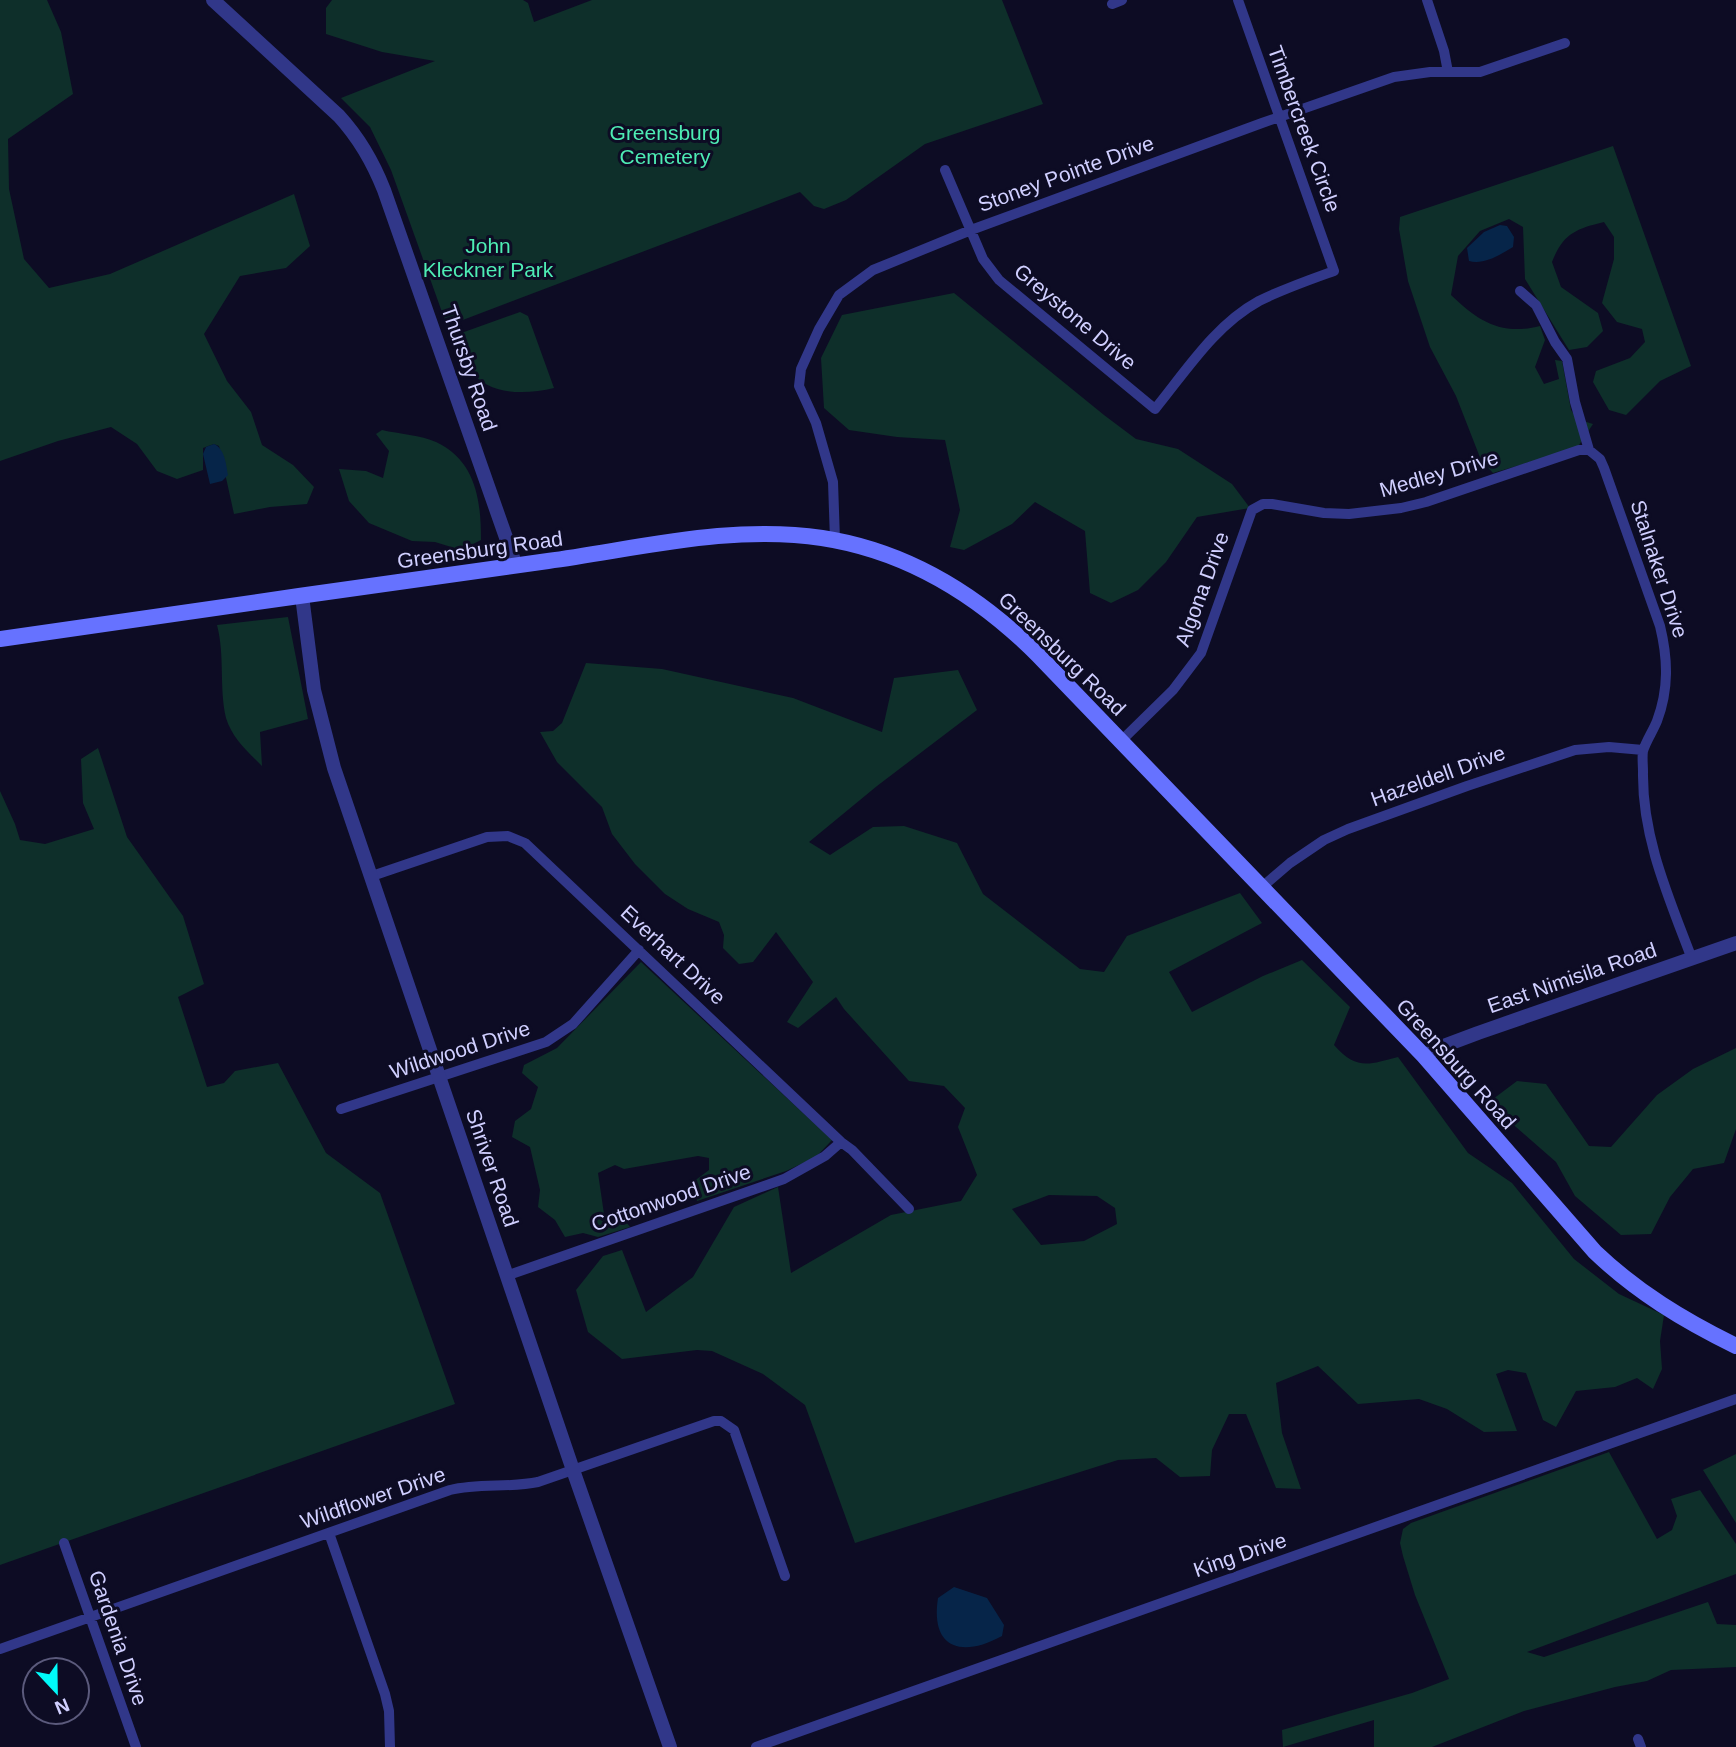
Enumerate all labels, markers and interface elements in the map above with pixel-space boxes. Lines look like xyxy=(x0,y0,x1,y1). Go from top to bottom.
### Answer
street label: Timbercreek Circle xyxy=(1264,42,1345,215)
park label: Greensburg Cemetery xyxy=(610,121,720,168)
street label: Stoney Pointe Drive xyxy=(975,131,1157,216)
park label: John Kleckner Park xyxy=(423,234,554,281)
street label: Greystone Drive xyxy=(1010,259,1141,374)
street label: Thursby Road xyxy=(437,302,502,434)
street label: Medley Drive xyxy=(1377,446,1501,501)
street label: Stalnaker Drive xyxy=(1626,497,1693,641)
street label: Greensburg Road xyxy=(396,527,564,573)
street label: Algona Drive xyxy=(1170,528,1233,649)
street label: Greensburg Road xyxy=(994,587,1130,720)
street label: Hazeldell Drive xyxy=(1368,741,1508,810)
street label: Everhart Drive xyxy=(616,900,730,1009)
street label: East Nimisila Road xyxy=(1484,938,1659,1017)
street label: Greensburg Road xyxy=(1392,994,1521,1133)
street label: Wildwood Drive xyxy=(387,1016,533,1083)
street label: Shriver Road xyxy=(462,1106,523,1230)
street label: Cottonwood Drive xyxy=(588,1159,753,1236)
street label: Wildflower Drive xyxy=(297,1462,448,1533)
street label: King Drive xyxy=(1190,1528,1289,1581)
street label: Gardenia Drive xyxy=(85,1567,152,1708)
north arrow xyxy=(21,1656,91,1726)
text: N xyxy=(52,1694,72,1719)

